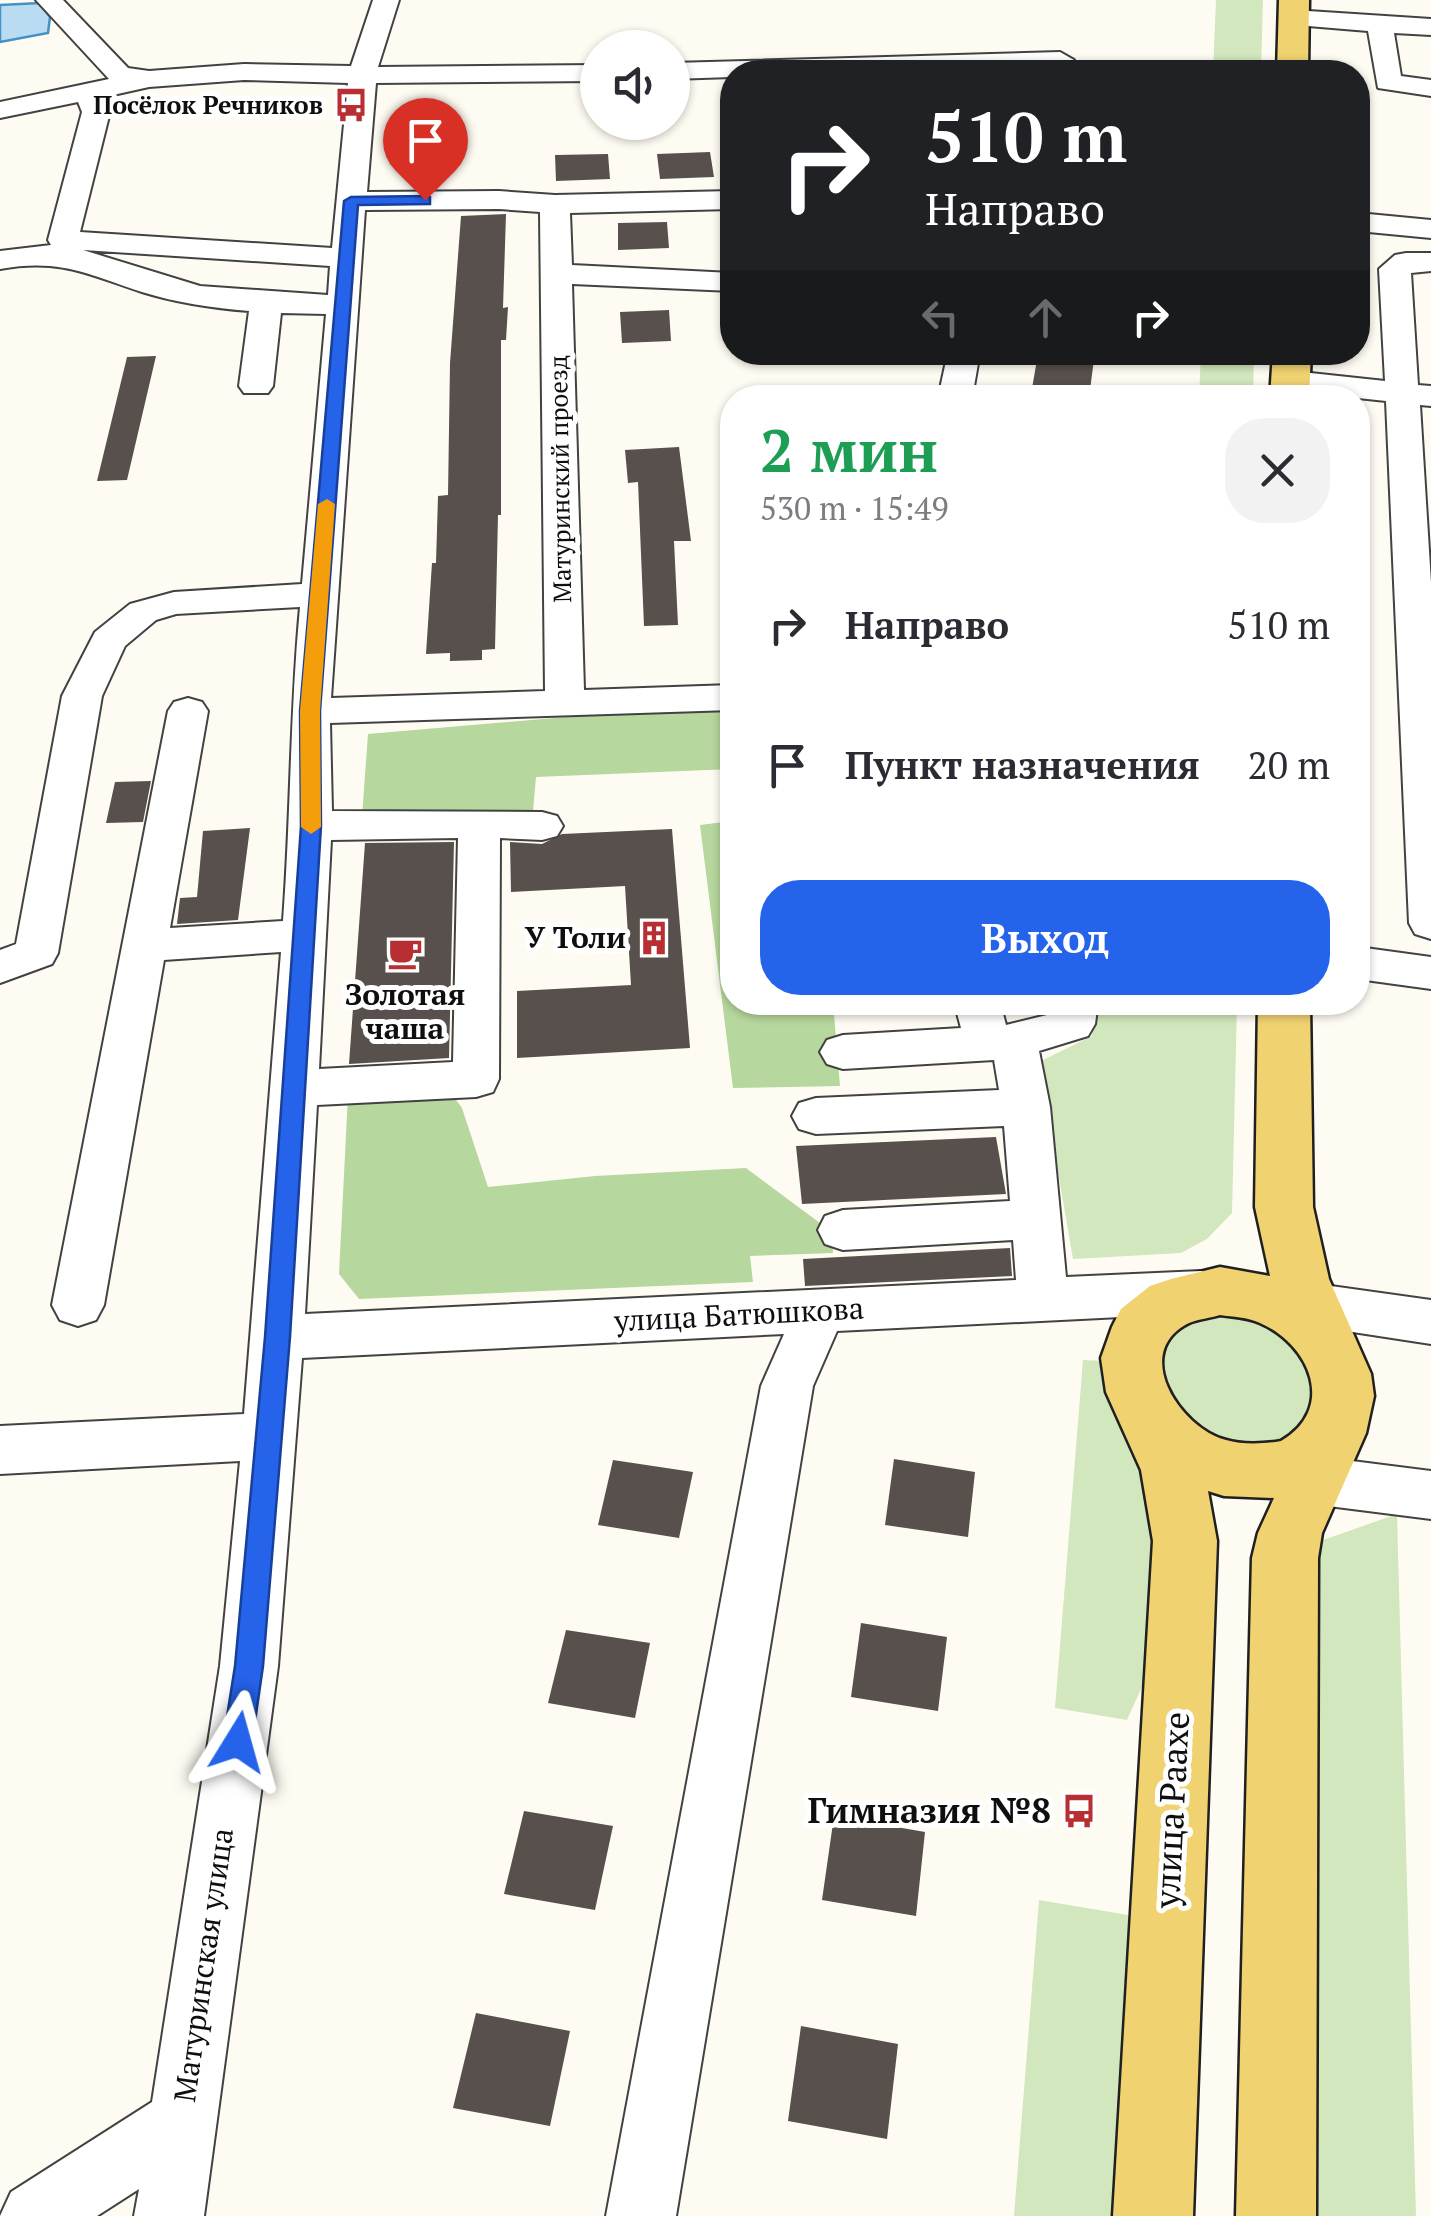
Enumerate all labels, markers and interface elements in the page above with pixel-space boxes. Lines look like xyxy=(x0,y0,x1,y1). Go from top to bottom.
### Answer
map controls xyxy=(580,30,690,140)
button: sound xyxy=(580,30,690,140)
bus stop icon: Посёлок Речников xyxy=(332,86,370,124)
place label: Посёлок Речников xyxy=(93,88,323,121)
text: 510 m xyxy=(925,89,1127,182)
pin xyxy=(383,98,468,201)
icon: right xyxy=(760,100,890,230)
icon: arrive xyxy=(398,113,453,168)
text: Направо xyxy=(925,178,1105,238)
icon: left xyxy=(913,290,968,345)
icon: ahead xyxy=(1018,290,1073,345)
icon: right xyxy=(1123,290,1178,345)
street label: Матуринский проезд xyxy=(541,355,578,603)
text: 2 мин xyxy=(760,410,938,489)
button: close xyxy=(1225,418,1330,523)
text: 530 m · 15:49 xyxy=(760,487,948,529)
icon: right xyxy=(760,598,815,653)
text: Направо xyxy=(845,600,1009,650)
text: 510 m xyxy=(1227,600,1330,650)
icon: arrive xyxy=(760,738,815,793)
text: Пункт назначения xyxy=(845,740,1200,790)
text: 20 m xyxy=(1247,740,1330,790)
button: Выход xyxy=(760,880,1330,995)
place label: У Толи xyxy=(525,917,626,957)
building icon: У Толи xyxy=(635,919,673,957)
cafe icon: Золотая чаша xyxy=(386,934,424,972)
place label: Золотая чаша xyxy=(345,974,465,1048)
street label: улица Батюшкова xyxy=(612,1287,865,1341)
position arrow xyxy=(186,1690,290,1794)
street label: улица Раахе xyxy=(1143,1711,1199,1910)
place label: Гимназия №8 xyxy=(808,1787,1051,1833)
bus stop icon: Гимназия №8 xyxy=(1060,1792,1098,1830)
street label: Матуринская улица xyxy=(164,1825,242,2104)

